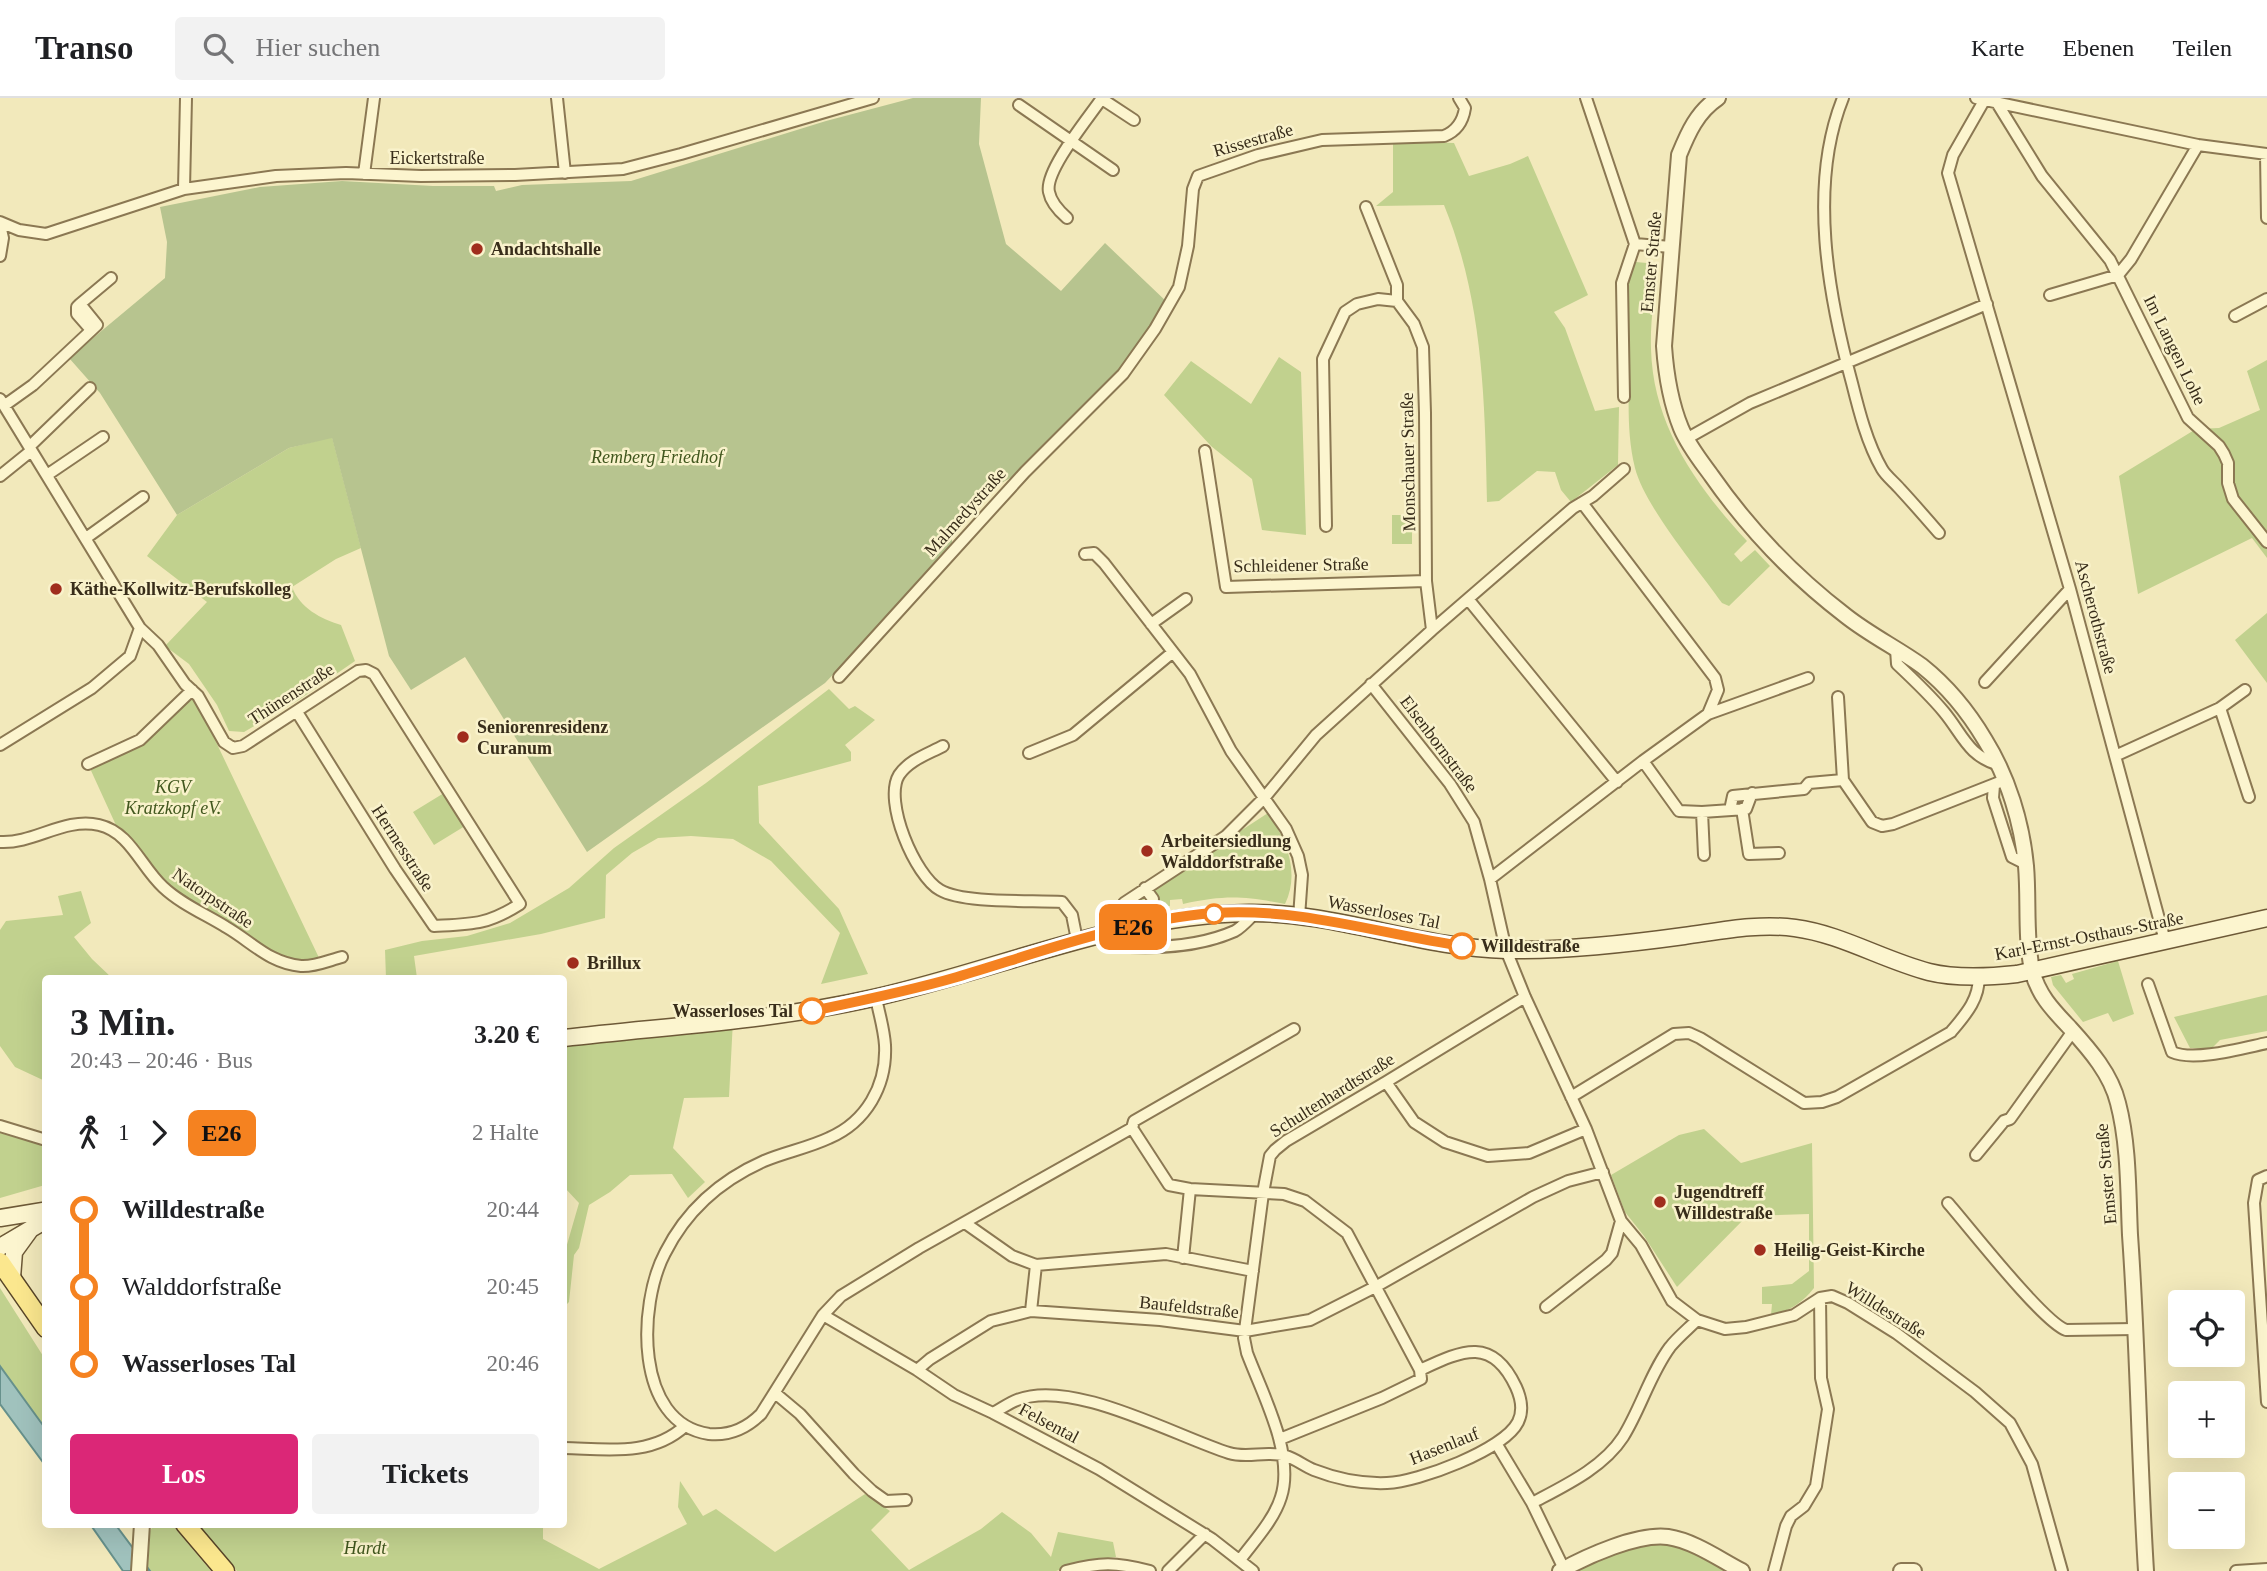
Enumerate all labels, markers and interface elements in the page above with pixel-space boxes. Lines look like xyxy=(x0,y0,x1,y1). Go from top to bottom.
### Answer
search box xyxy=(175,17,665,80)
icon: search xyxy=(199,29,237,67)
text: Transo xyxy=(35,30,133,66)
text: Hier suchen xyxy=(255,33,380,62)
text: Karte xyxy=(1971,35,2024,61)
text: Ebenen xyxy=(2062,35,2134,61)
text: Teilen xyxy=(2172,35,2232,61)
street label: Rissestraße xyxy=(1211,119,1295,161)
street label: Eickertstraße xyxy=(390,148,484,168)
street label: Emster Straße xyxy=(1637,211,1665,313)
place label: Andachtshalle xyxy=(491,239,601,259)
marker: Andachtshalle xyxy=(469,241,485,257)
street label: Im Langen Lohe xyxy=(2140,292,2210,408)
street label: Monschauer Straße xyxy=(1397,392,1419,532)
park label: Remberg Friedhof xyxy=(590,447,726,467)
street label: Malmedystraße xyxy=(920,464,1010,560)
street label: Schleidener Straße xyxy=(1233,554,1369,576)
street label: Ascherothstraße xyxy=(2071,558,2121,676)
place label: Käthe-Kollwitz-Berufskolleg xyxy=(70,579,291,599)
marker: Käthe-Kollwitz-Berufskolleg xyxy=(48,581,64,597)
street label: Thünenstraße xyxy=(244,659,338,729)
street label: Elsenbornstraße xyxy=(1396,692,1482,796)
place label: Seniorenresidenz Curanum xyxy=(477,717,608,758)
marker: Seniorenresidenz Curanum xyxy=(455,729,471,745)
park label: KGV Kratzkopf eV. xyxy=(124,777,221,818)
street label: Hermesstraße xyxy=(368,801,438,895)
place label: Arbeitersiedlung Walddorfstraße xyxy=(1161,831,1291,872)
marker: Arbeitersiedlung Walddorfstraße xyxy=(1139,843,1155,859)
street label: Natorpstraße xyxy=(169,864,257,932)
street label: Wasserloses Tal xyxy=(1326,891,1442,933)
line badge: E26 xyxy=(1093,904,1173,950)
unlabelled marker xyxy=(1204,904,1224,924)
street label: Karl-Ernst-Osthaus-Straße xyxy=(1993,908,2185,964)
text: E26 xyxy=(1113,914,1153,940)
marker: Willdestraße xyxy=(1449,933,1475,959)
place label: Willdestraße xyxy=(1481,936,1580,956)
place label: Brillux xyxy=(587,953,641,973)
marker: Brillux xyxy=(565,955,581,971)
marker: Wasserloses Tal xyxy=(799,998,825,1024)
text: 3 Min. xyxy=(70,1001,176,1043)
place label: Wasserloses Tal xyxy=(672,1001,793,1021)
text: 3.20 € xyxy=(474,1020,539,1049)
text: 20:43 – 20:46 · Bus xyxy=(70,1048,253,1073)
street label: Schultenhardtstraße xyxy=(1266,1049,1398,1141)
icon: walk xyxy=(70,1114,108,1152)
icon: forward xyxy=(140,1114,178,1152)
text: 1 xyxy=(118,1120,130,1145)
text: E26 xyxy=(202,1120,242,1146)
text: 2 Halte xyxy=(472,1120,539,1145)
street label: Emster Straße xyxy=(2092,1123,2120,1225)
place label: Jugendtreff Willdestraße xyxy=(1674,1182,1773,1223)
marker: Jugendtreff Willdestraße xyxy=(1652,1194,1668,1210)
text: Willdestraße xyxy=(122,1195,265,1224)
text: 20:44 xyxy=(487,1197,539,1222)
place label: Heilig-Geist-Kirche xyxy=(1774,1240,1925,1260)
marker: Heilig-Geist-Kirche xyxy=(1752,1242,1768,1258)
text: Walddorfstraße xyxy=(122,1272,282,1301)
text: 20:45 xyxy=(487,1274,539,1299)
street label: Willdestraße xyxy=(1842,1277,1930,1343)
map controls xyxy=(2168,1290,2245,1549)
button: locate xyxy=(2168,1290,2245,1367)
street label: Baufeldstraße xyxy=(1138,1292,1240,1322)
text: Wasserloses Tal xyxy=(122,1349,296,1378)
text: 20:46 xyxy=(487,1351,539,1376)
button: + xyxy=(2168,1381,2245,1458)
street label: Felsental xyxy=(1016,1399,1082,1447)
street label: Hasenlauf xyxy=(1406,1423,1482,1469)
button: Los xyxy=(70,1434,298,1514)
button: Tickets xyxy=(312,1434,539,1514)
button: − xyxy=(2168,1472,2245,1549)
park label: Hardt xyxy=(343,1538,387,1558)

